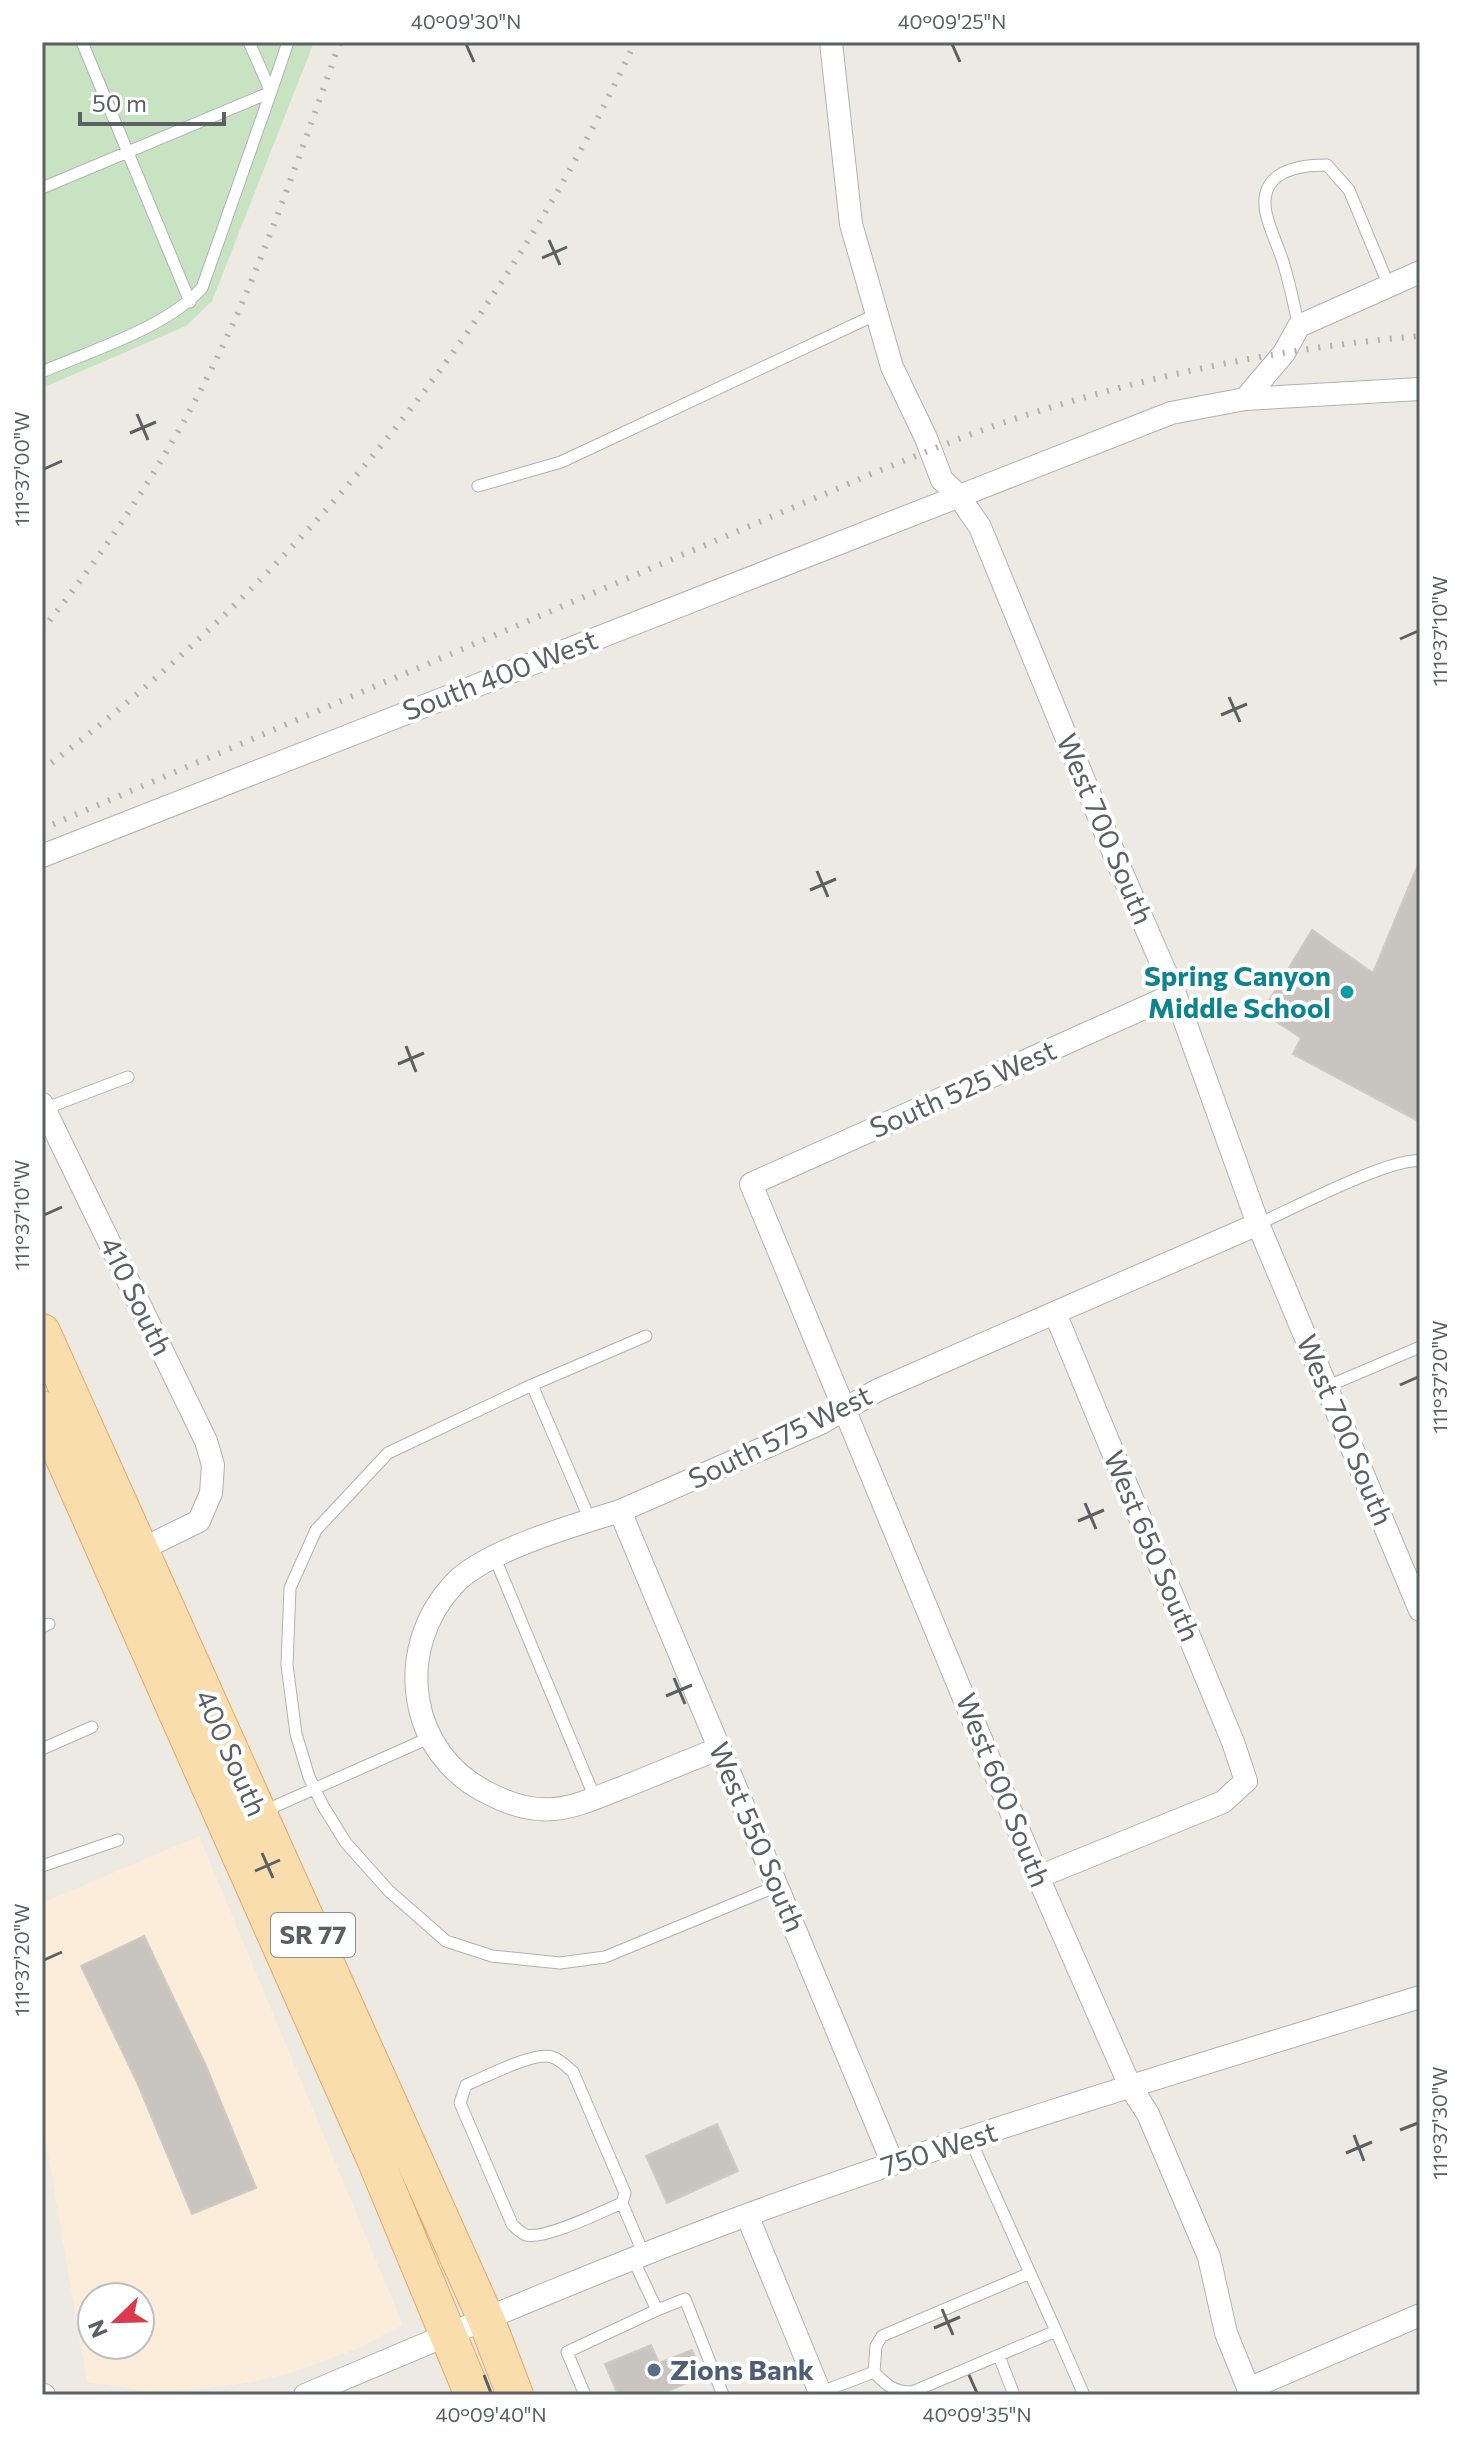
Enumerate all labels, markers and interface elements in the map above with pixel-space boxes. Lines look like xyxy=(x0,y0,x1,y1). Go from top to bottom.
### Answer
text: 40°09'30"N xyxy=(411,9,521,33)
text: 40°09'25"N xyxy=(898,9,1006,33)
scale bar xyxy=(80,76,224,126)
text: 50 m xyxy=(92,88,147,117)
text: 111°37'00"W xyxy=(9,411,33,527)
text: 111°37'10"W xyxy=(1427,576,1451,686)
street label: South 400 West xyxy=(397,621,602,727)
street label: West 700 South xyxy=(1050,728,1161,929)
place label: Spring Canyon Middle School xyxy=(1144,958,1331,1024)
marker: Spring Canyon Middle School xyxy=(1338,983,1356,1001)
street label: South 525 West xyxy=(864,1032,1061,1144)
text: 111°37'10"W xyxy=(9,1160,33,1270)
street label: 410 South xyxy=(94,1231,180,1360)
text: 111°37'20"W xyxy=(1427,1320,1451,1434)
street label: West 700 South xyxy=(1290,1329,1401,1530)
street label: South 575 West xyxy=(682,1377,877,1495)
street label: West 650 South xyxy=(1097,1445,1208,1646)
street label: 400 South xyxy=(189,1684,275,1821)
street label: West 600 South xyxy=(950,1688,1058,1892)
street label: West 550 South xyxy=(703,1737,813,1937)
text: 111°37'20"W xyxy=(9,1903,33,2017)
road number: SR 77 xyxy=(271,1913,355,1957)
text: 111°37'30"W xyxy=(1427,2066,1451,2180)
street label: 750 West xyxy=(876,2113,1001,2183)
north arrow xyxy=(76,2281,156,2361)
text: N xyxy=(81,2316,113,2342)
place label: Zions Bank xyxy=(670,2352,814,2386)
marker: Zions Bank xyxy=(645,2361,663,2379)
text: 40°09'40"N xyxy=(435,2402,547,2426)
text: 40°09'35"N xyxy=(922,2402,1032,2426)

